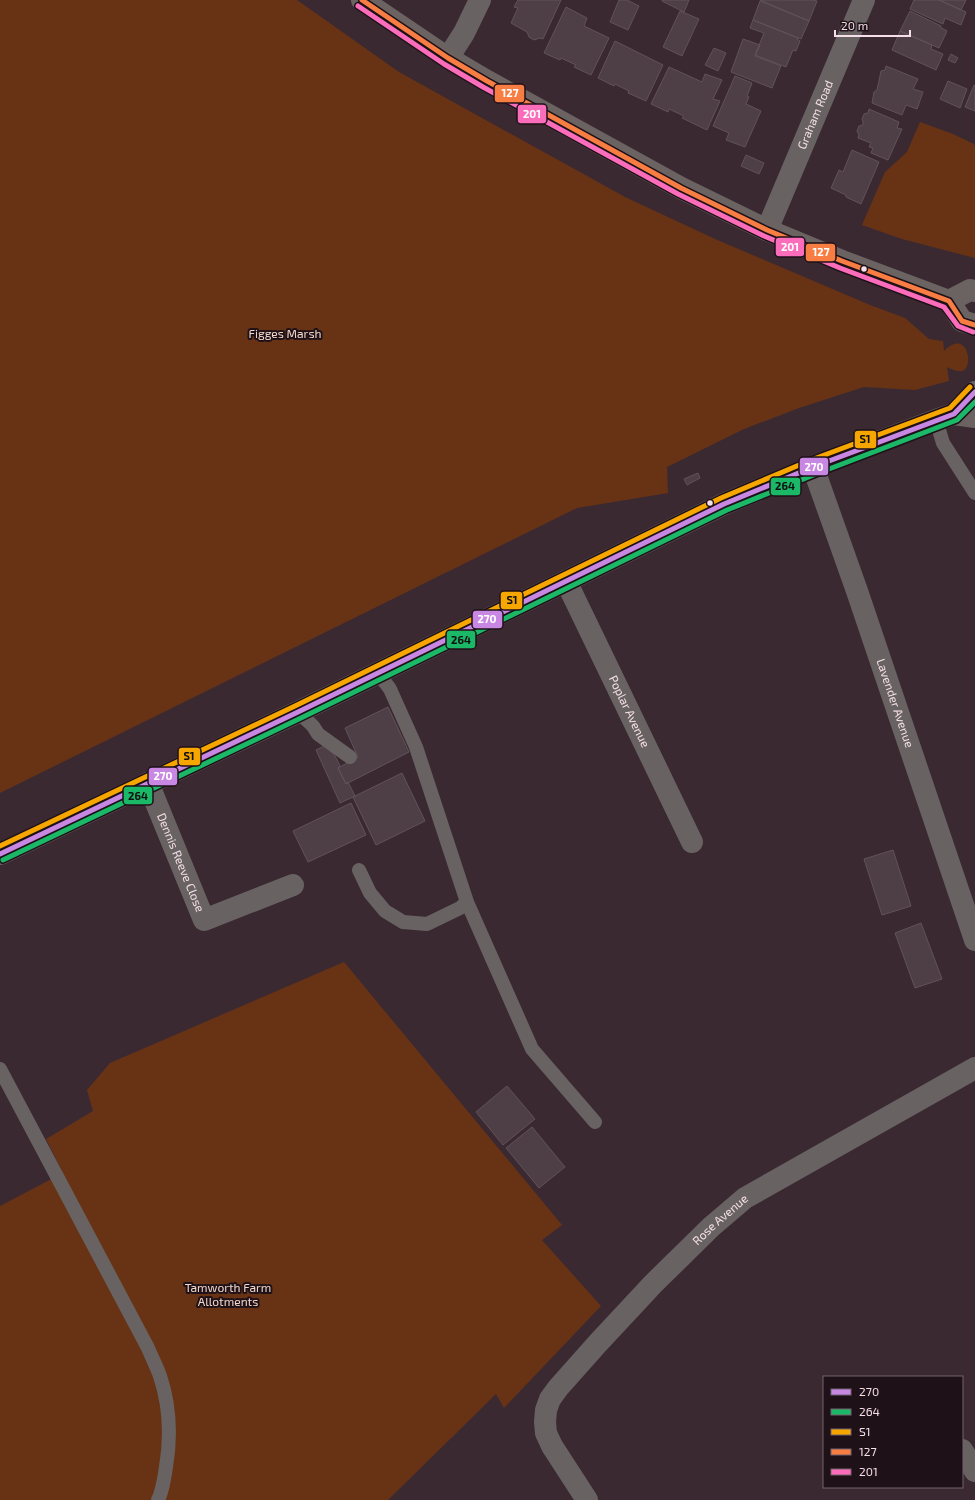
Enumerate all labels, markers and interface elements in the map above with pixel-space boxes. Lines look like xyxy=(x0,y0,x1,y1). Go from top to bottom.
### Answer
scale bar xyxy=(835,12,910,38)
text: 20 m xyxy=(841,18,868,32)
street label: Graham Road xyxy=(794,78,835,151)
line badge: 127 xyxy=(494,84,525,103)
text: 127 xyxy=(502,86,519,99)
line badge: 201 xyxy=(517,104,547,124)
text: 201 xyxy=(523,107,541,120)
line badge: 201 xyxy=(775,237,805,257)
text: 201 xyxy=(781,240,799,253)
line badge: 127 xyxy=(805,243,836,262)
text: 127 xyxy=(813,245,830,258)
unlabelled marker xyxy=(859,264,869,274)
park label: Figges Marsh xyxy=(249,326,322,340)
line badge: S1 xyxy=(854,430,877,449)
text: S1 xyxy=(859,432,871,445)
line badge: 270 xyxy=(799,457,829,476)
text: 270 xyxy=(804,460,824,473)
line badge: 264 xyxy=(770,477,801,496)
text: 264 xyxy=(775,479,795,492)
unlabelled marker xyxy=(705,498,715,508)
line badge: S1 xyxy=(500,591,523,610)
text: S1 xyxy=(506,593,518,606)
line badge: 270 xyxy=(472,610,503,629)
text: 270 xyxy=(477,612,497,625)
line badge: 264 xyxy=(446,630,476,649)
text: 264 xyxy=(451,633,471,646)
street label: Lavender Avenue xyxy=(874,657,917,749)
street label: Poplar Avenue xyxy=(607,673,653,749)
line badge: S1 xyxy=(178,747,201,766)
text: S1 xyxy=(183,749,195,762)
line badge: 270 xyxy=(148,767,178,786)
text: 270 xyxy=(153,769,173,782)
line badge: 264 xyxy=(123,786,153,805)
text: 264 xyxy=(128,789,148,802)
street label: Dennis Reeve Close xyxy=(155,811,208,914)
street label: Rose Avenue xyxy=(689,1191,750,1247)
park label: Tamworth Farm Allotments xyxy=(185,1280,271,1308)
legend xyxy=(823,1376,963,1488)
text: 270 xyxy=(859,1384,879,1398)
text: 264 xyxy=(859,1404,880,1418)
text: S1 xyxy=(859,1424,871,1438)
text: 127 xyxy=(859,1444,877,1458)
text: 201 xyxy=(859,1464,878,1478)

